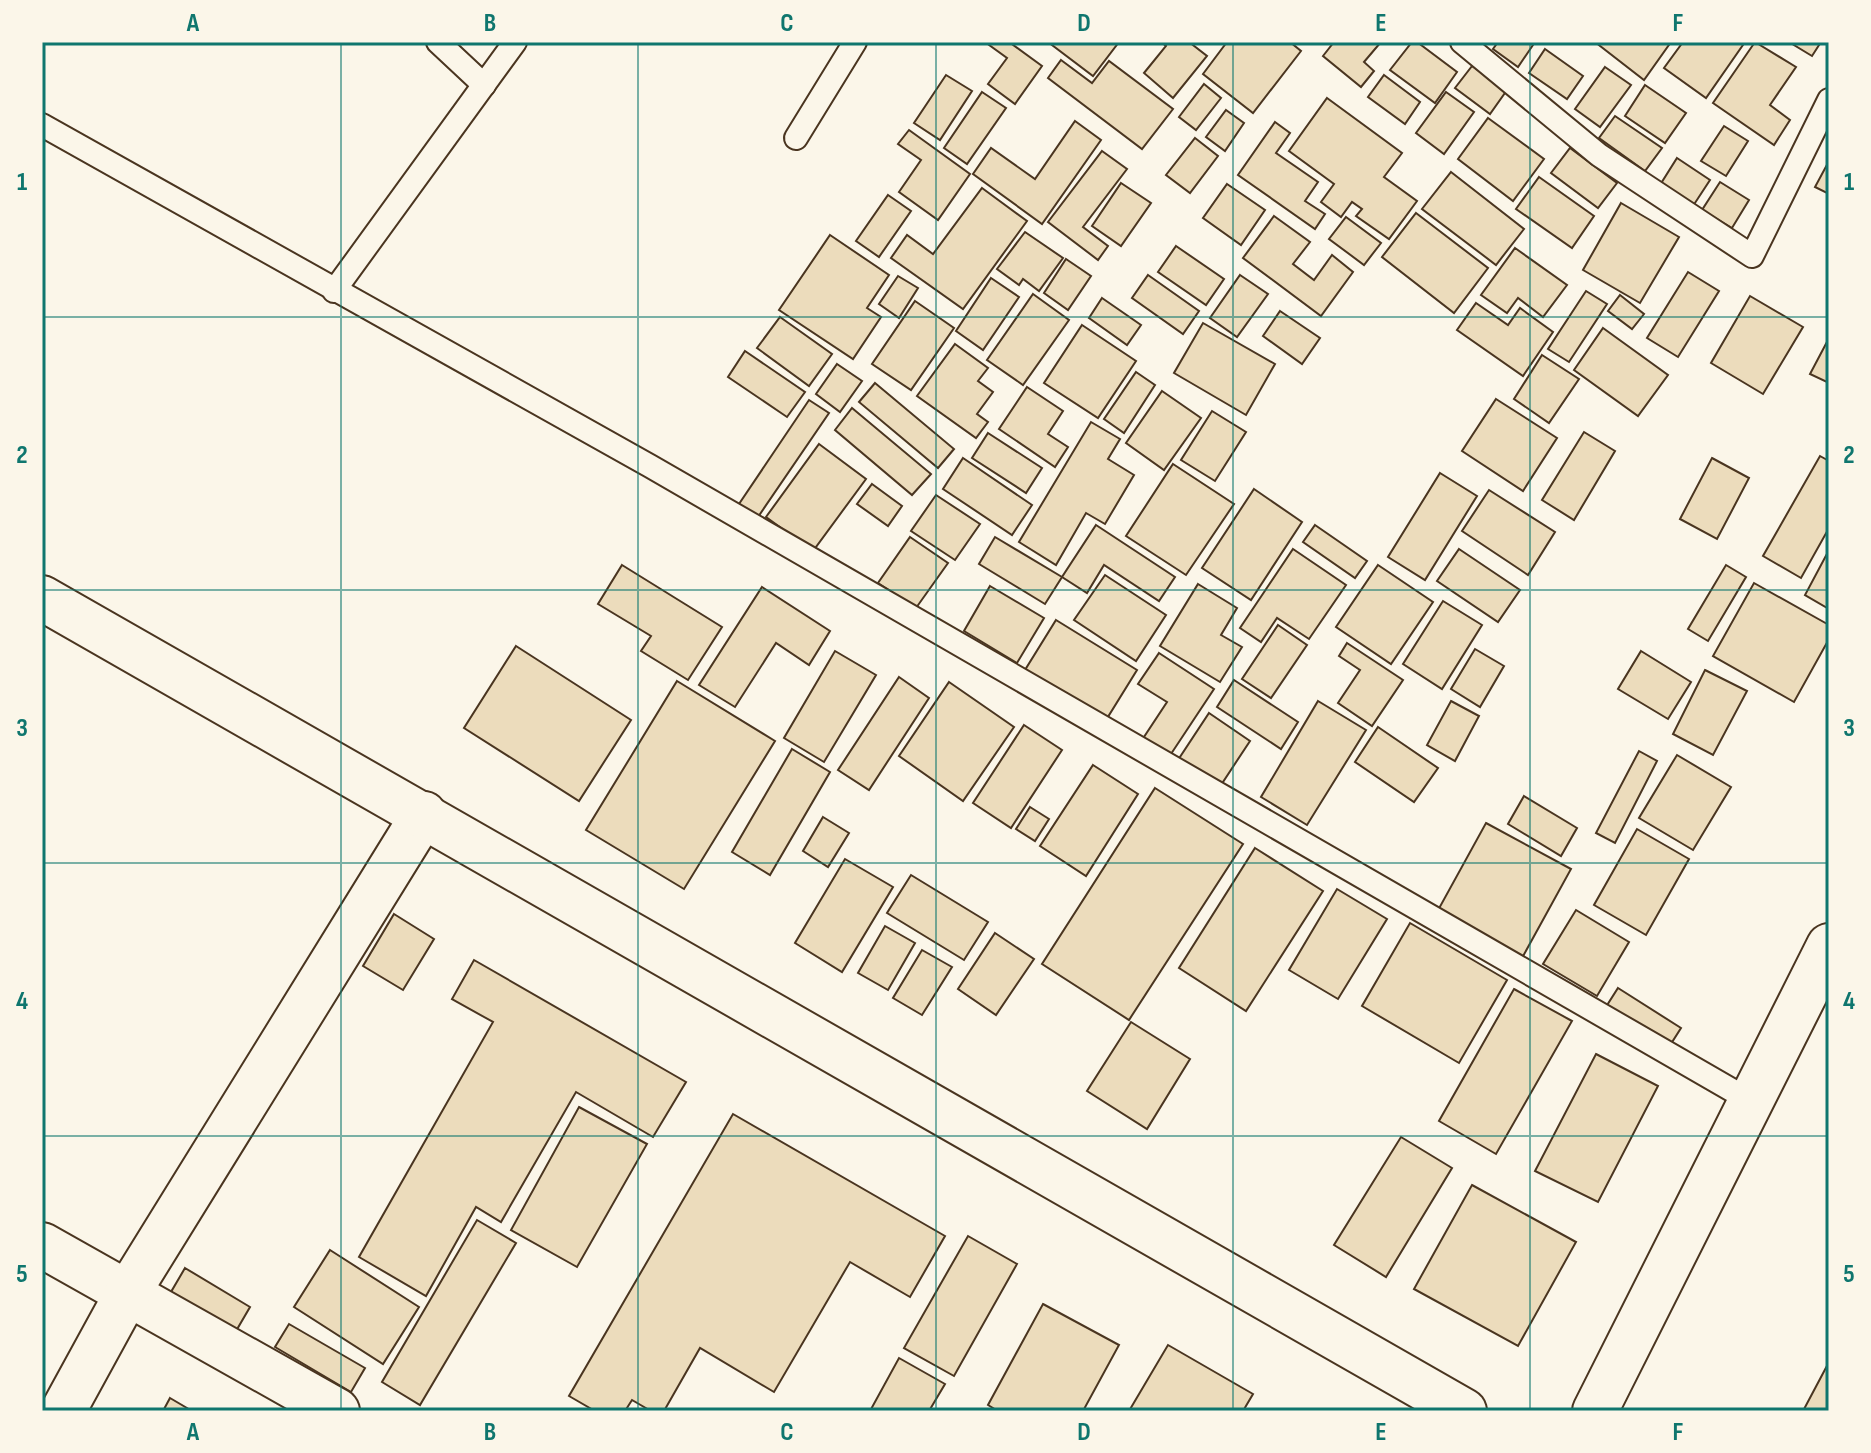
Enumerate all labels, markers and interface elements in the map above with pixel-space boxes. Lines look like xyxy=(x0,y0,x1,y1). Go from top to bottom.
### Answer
text: A xyxy=(186,8,200,39)
text: B xyxy=(484,8,496,39)
text: C xyxy=(780,8,794,39)
text: D xyxy=(1077,8,1091,39)
text: E xyxy=(1375,8,1387,39)
text: F xyxy=(1673,8,1684,39)
text: 1 xyxy=(17,167,27,198)
text: 1 xyxy=(1844,167,1854,198)
text: 2 xyxy=(16,440,28,471)
text: 2 xyxy=(1843,440,1855,471)
text: 3 xyxy=(16,713,28,744)
text: 3 xyxy=(1843,713,1855,744)
text: 4 xyxy=(16,986,28,1017)
text: 4 xyxy=(1843,986,1855,1017)
text: 5 xyxy=(16,1259,28,1290)
text: 5 xyxy=(1843,1259,1855,1290)
text: A xyxy=(186,1417,200,1448)
text: B xyxy=(484,1417,496,1448)
text: C xyxy=(780,1417,794,1448)
text: D xyxy=(1077,1417,1091,1448)
text: E xyxy=(1375,1417,1387,1448)
text: F xyxy=(1673,1417,1684,1448)

